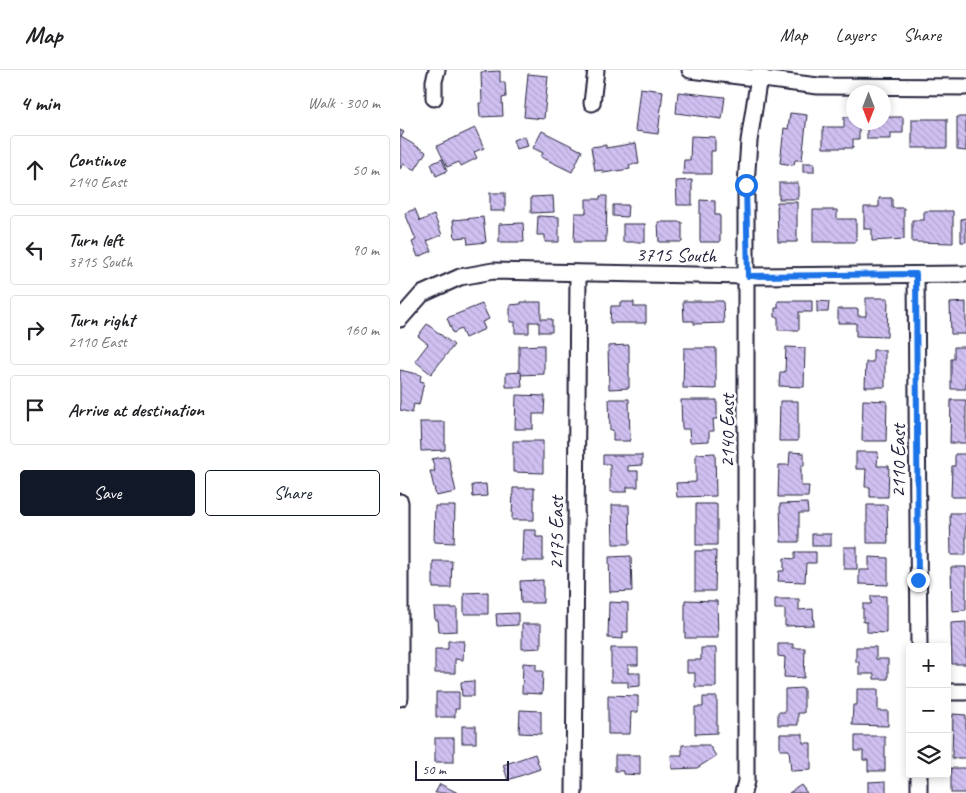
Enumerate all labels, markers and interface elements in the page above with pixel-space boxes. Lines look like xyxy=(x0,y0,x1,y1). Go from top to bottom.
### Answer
text: Map xyxy=(25,20,62,50)
text: Map xyxy=(780,24,808,46)
text: Layers xyxy=(836,24,875,46)
text: Share xyxy=(903,24,941,46)
north arrow xyxy=(846,85,891,130)
text: 4 min xyxy=(20,90,60,116)
text: Walk · 300 m xyxy=(308,93,380,113)
text: Continue xyxy=(68,148,125,172)
icon: ahead xyxy=(21,156,49,184)
text: 50 m xyxy=(352,160,379,180)
text: 2140 East xyxy=(68,172,127,192)
route start xyxy=(735,174,758,197)
text: Turn left xyxy=(68,228,123,252)
icon: left xyxy=(21,236,49,264)
text: 90 m xyxy=(352,240,379,260)
street label: 3715 South xyxy=(636,242,717,268)
text: 3715 South xyxy=(68,252,132,272)
text: Turn right xyxy=(68,308,135,332)
icon: right xyxy=(21,316,49,344)
text: 160 m xyxy=(345,320,379,340)
text: 2110 East xyxy=(68,332,127,352)
street label: 2140 East xyxy=(715,392,740,468)
icon: arrive xyxy=(21,396,49,424)
text: Arrive at destination xyxy=(68,398,204,422)
street label: 2110 East xyxy=(886,422,911,498)
button: Save xyxy=(20,470,195,516)
button: Share xyxy=(205,470,380,516)
street label: 2175 East xyxy=(544,494,569,570)
route end xyxy=(907,569,930,592)
map controls xyxy=(906,643,951,778)
button: + xyxy=(906,643,951,688)
button: − xyxy=(906,688,951,733)
button: layers xyxy=(906,733,951,778)
scale bar xyxy=(415,758,509,781)
text: 50 m xyxy=(422,761,446,778)

